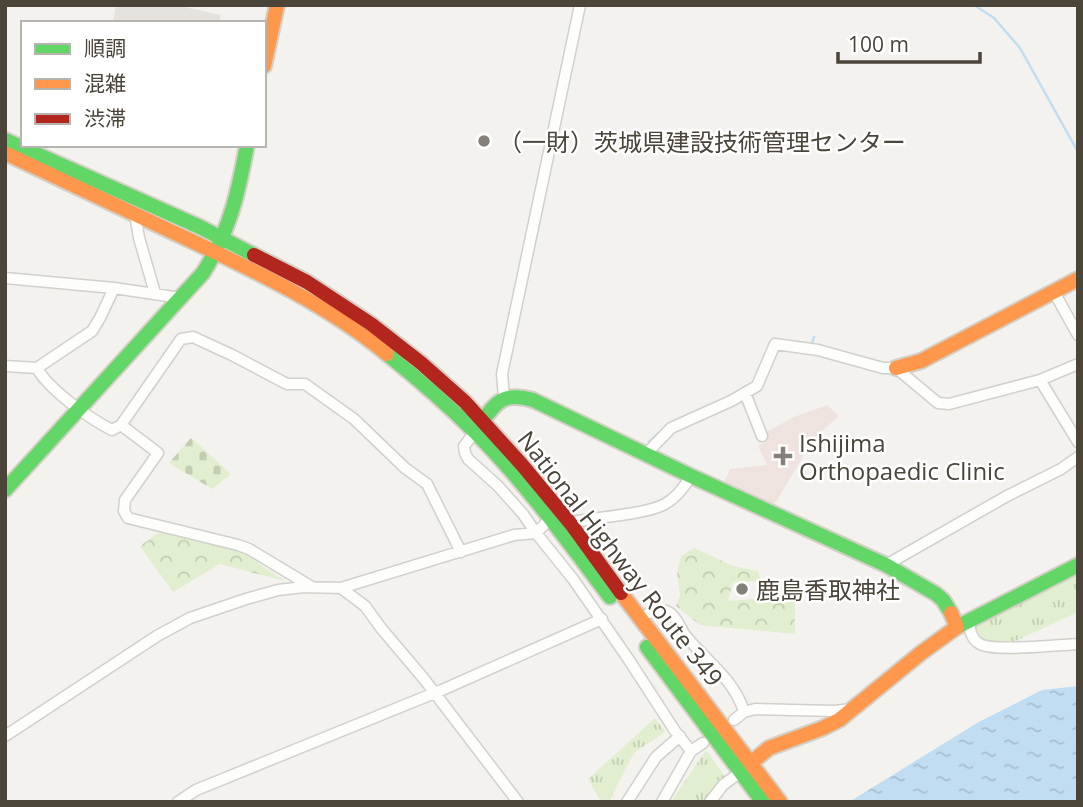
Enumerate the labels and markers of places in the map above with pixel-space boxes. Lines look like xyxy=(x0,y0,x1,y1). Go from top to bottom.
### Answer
place label: （一財）茨城県建設技術管理センター xyxy=(498,125,906,158)
marker: （一財）茨城県建設技術管理センター xyxy=(476,133,492,149)
place label: Ishijima Orthopaedic Clinic xyxy=(799,426,1005,487)
marker: Ishijima Orthopaedic Clinic xyxy=(773,446,793,466)
place label: 鹿島香取神社 xyxy=(756,573,900,606)
marker: 鹿島香取神社 xyxy=(734,581,750,597)

